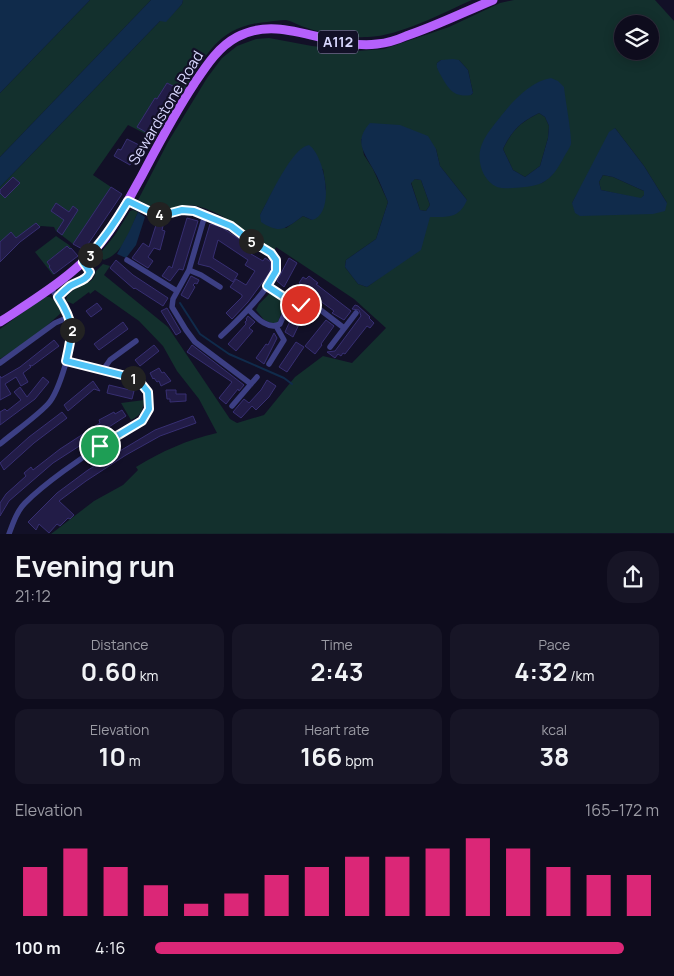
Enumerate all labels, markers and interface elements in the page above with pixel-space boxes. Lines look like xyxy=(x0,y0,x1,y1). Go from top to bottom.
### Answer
map controls xyxy=(614,15,659,60)
button: layers xyxy=(614,15,659,60)
road number: A112 xyxy=(318,31,358,54)
street label: Sewardstone Road xyxy=(123,47,208,169)
pin: 4 xyxy=(146,202,172,226)
text: 4 xyxy=(155,205,164,224)
pin: 5 xyxy=(238,228,264,254)
text: 5 xyxy=(247,232,256,251)
pin: 3 xyxy=(78,242,102,268)
text: 3 xyxy=(86,246,95,265)
pin xyxy=(280,284,322,326)
icon: check xyxy=(287,291,315,319)
pin: 2 xyxy=(60,318,84,342)
text: 2 xyxy=(68,321,77,340)
pin: 1 xyxy=(120,366,146,390)
text: 1 xyxy=(130,369,137,388)
pin xyxy=(79,425,121,467)
icon: arrive xyxy=(86,432,114,460)
text: Evening run xyxy=(15,547,175,585)
button: share xyxy=(607,551,659,603)
text: 21:12 xyxy=(15,585,51,607)
text: Distance xyxy=(91,635,148,654)
text: Time xyxy=(321,635,353,654)
text: Pace xyxy=(539,635,570,654)
text: 0.60 xyxy=(81,654,137,689)
text: 2:43 xyxy=(310,654,364,689)
text: 4:32 xyxy=(514,654,567,689)
text: km xyxy=(137,666,158,685)
text: /km xyxy=(567,666,594,685)
text: Elevation xyxy=(90,720,149,739)
text: Heart rate xyxy=(305,720,369,739)
text: kcal xyxy=(542,720,567,739)
text: 10 xyxy=(99,739,126,774)
text: 166 xyxy=(300,739,342,774)
text: 38 xyxy=(539,739,569,774)
text: m xyxy=(126,751,141,770)
text: bpm xyxy=(342,751,374,770)
text: Elevation xyxy=(15,799,83,821)
text: 165–172 m xyxy=(585,799,659,821)
text: 100 m xyxy=(15,937,61,959)
text: 4:16 xyxy=(95,937,125,959)

